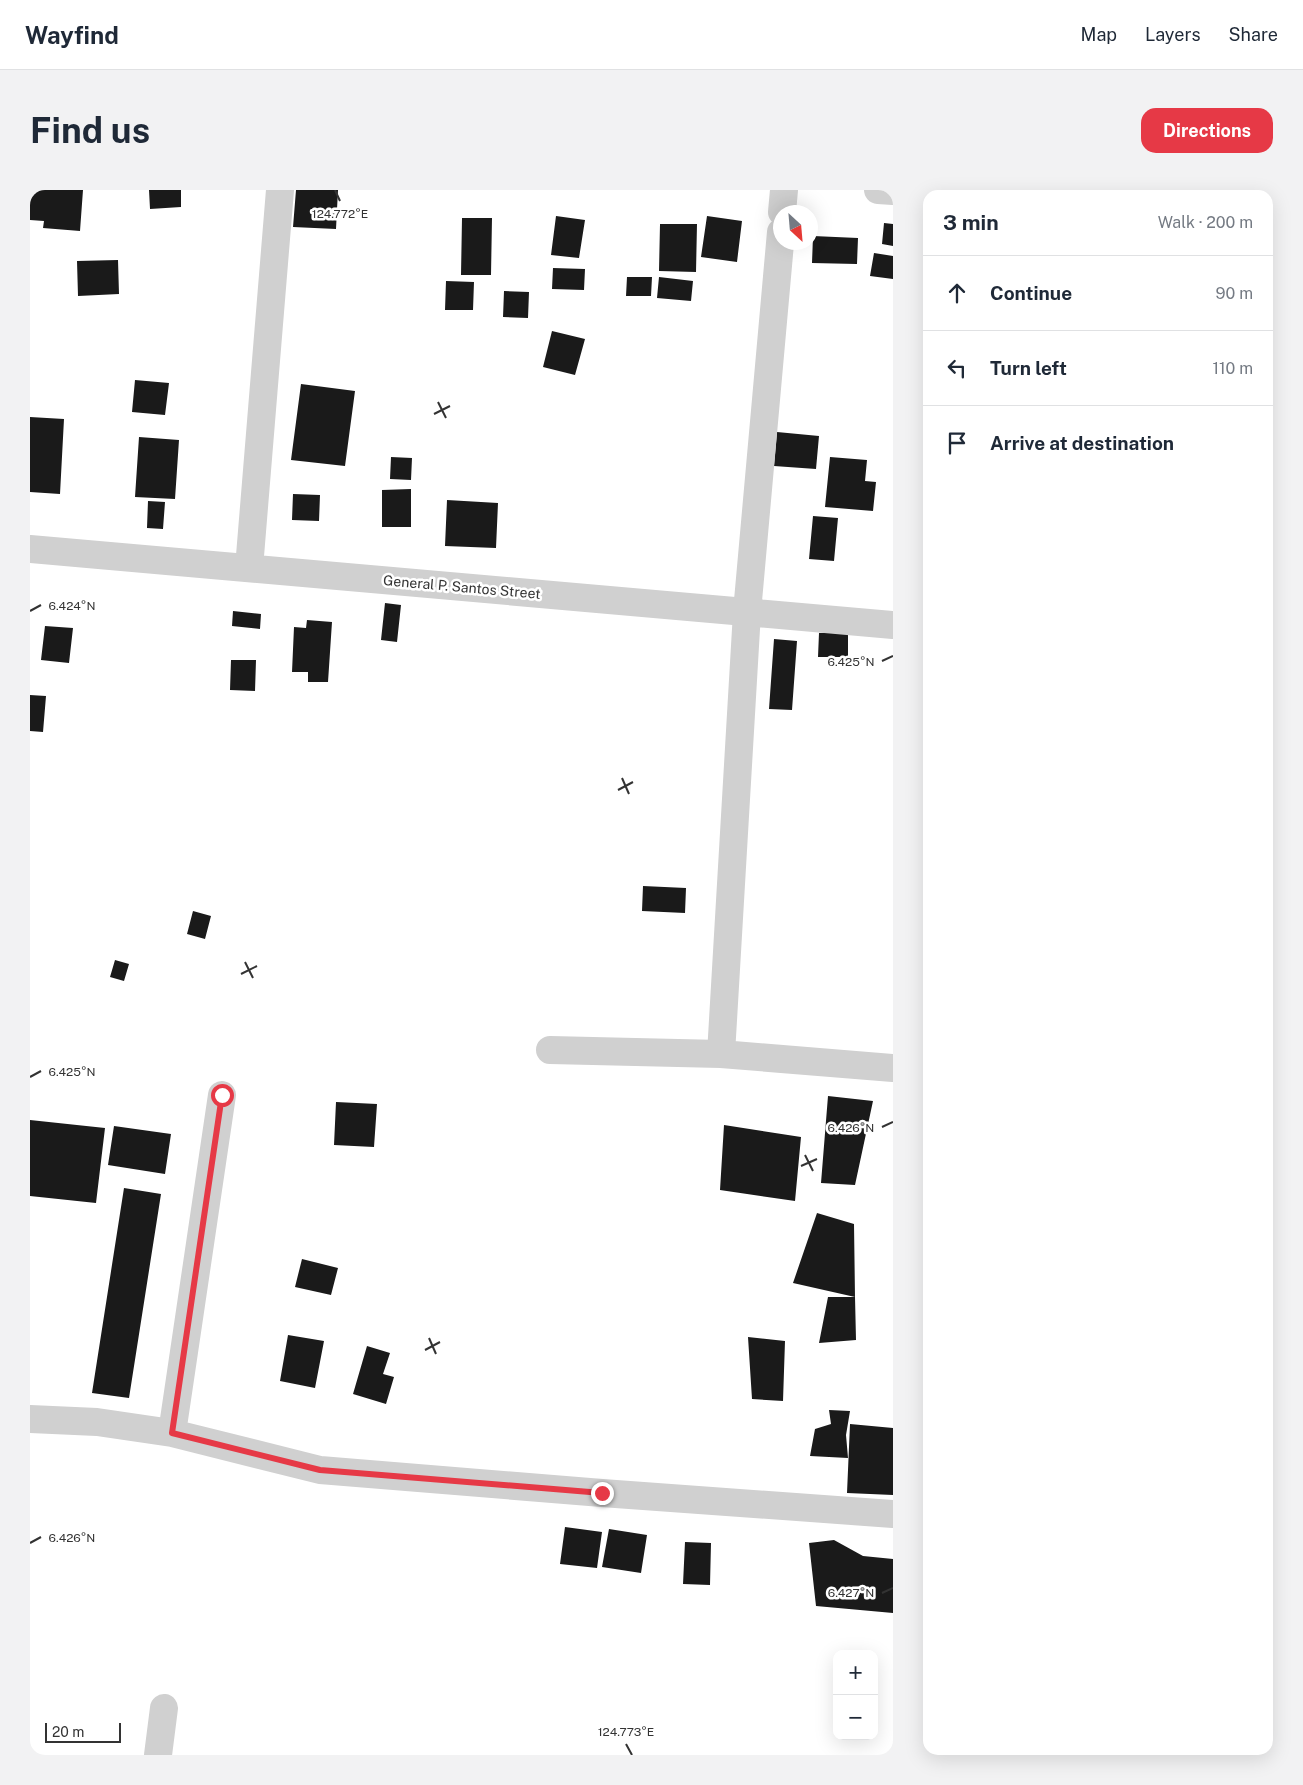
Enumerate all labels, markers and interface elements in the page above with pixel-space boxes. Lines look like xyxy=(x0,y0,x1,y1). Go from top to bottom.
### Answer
text: Wayfind xyxy=(25,21,119,49)
text: Map xyxy=(1081,24,1117,45)
text: Layers xyxy=(1145,24,1201,45)
text: Share xyxy=(1229,24,1278,45)
button: Directions xyxy=(1141,108,1273,153)
text: Find us xyxy=(30,110,150,151)
north arrow xyxy=(773,205,818,250)
text: 124.772°E xyxy=(312,207,368,221)
text: 3 min xyxy=(943,210,999,235)
text: Walk · 200 m xyxy=(1158,213,1253,232)
icon: ahead xyxy=(943,279,971,307)
text: Continue xyxy=(990,282,1072,304)
text: 90 m xyxy=(1216,284,1253,303)
icon: left xyxy=(943,354,971,382)
text: Turn left xyxy=(990,357,1067,379)
text: 110 m xyxy=(1212,359,1253,378)
icon: arrive xyxy=(943,429,971,457)
text: Arrive at destination xyxy=(990,432,1174,454)
street label: General P. Santos Street xyxy=(383,572,541,602)
text: 6.424°N xyxy=(49,599,95,613)
text: 6.425°N xyxy=(827,655,875,669)
text: 6.425°N xyxy=(48,1065,96,1079)
route start xyxy=(211,1084,234,1107)
text: 6.426°N xyxy=(828,1121,874,1135)
route end xyxy=(591,1482,614,1505)
text: 6.426°N xyxy=(49,1531,95,1545)
text: 6.427°N xyxy=(828,1586,874,1600)
map controls xyxy=(833,1650,878,1740)
button: + xyxy=(833,1650,878,1695)
button: − xyxy=(833,1695,878,1740)
scale bar xyxy=(45,1720,121,1743)
text: 20 m xyxy=(52,1724,84,1740)
text: 124.773°E xyxy=(598,1725,654,1739)

